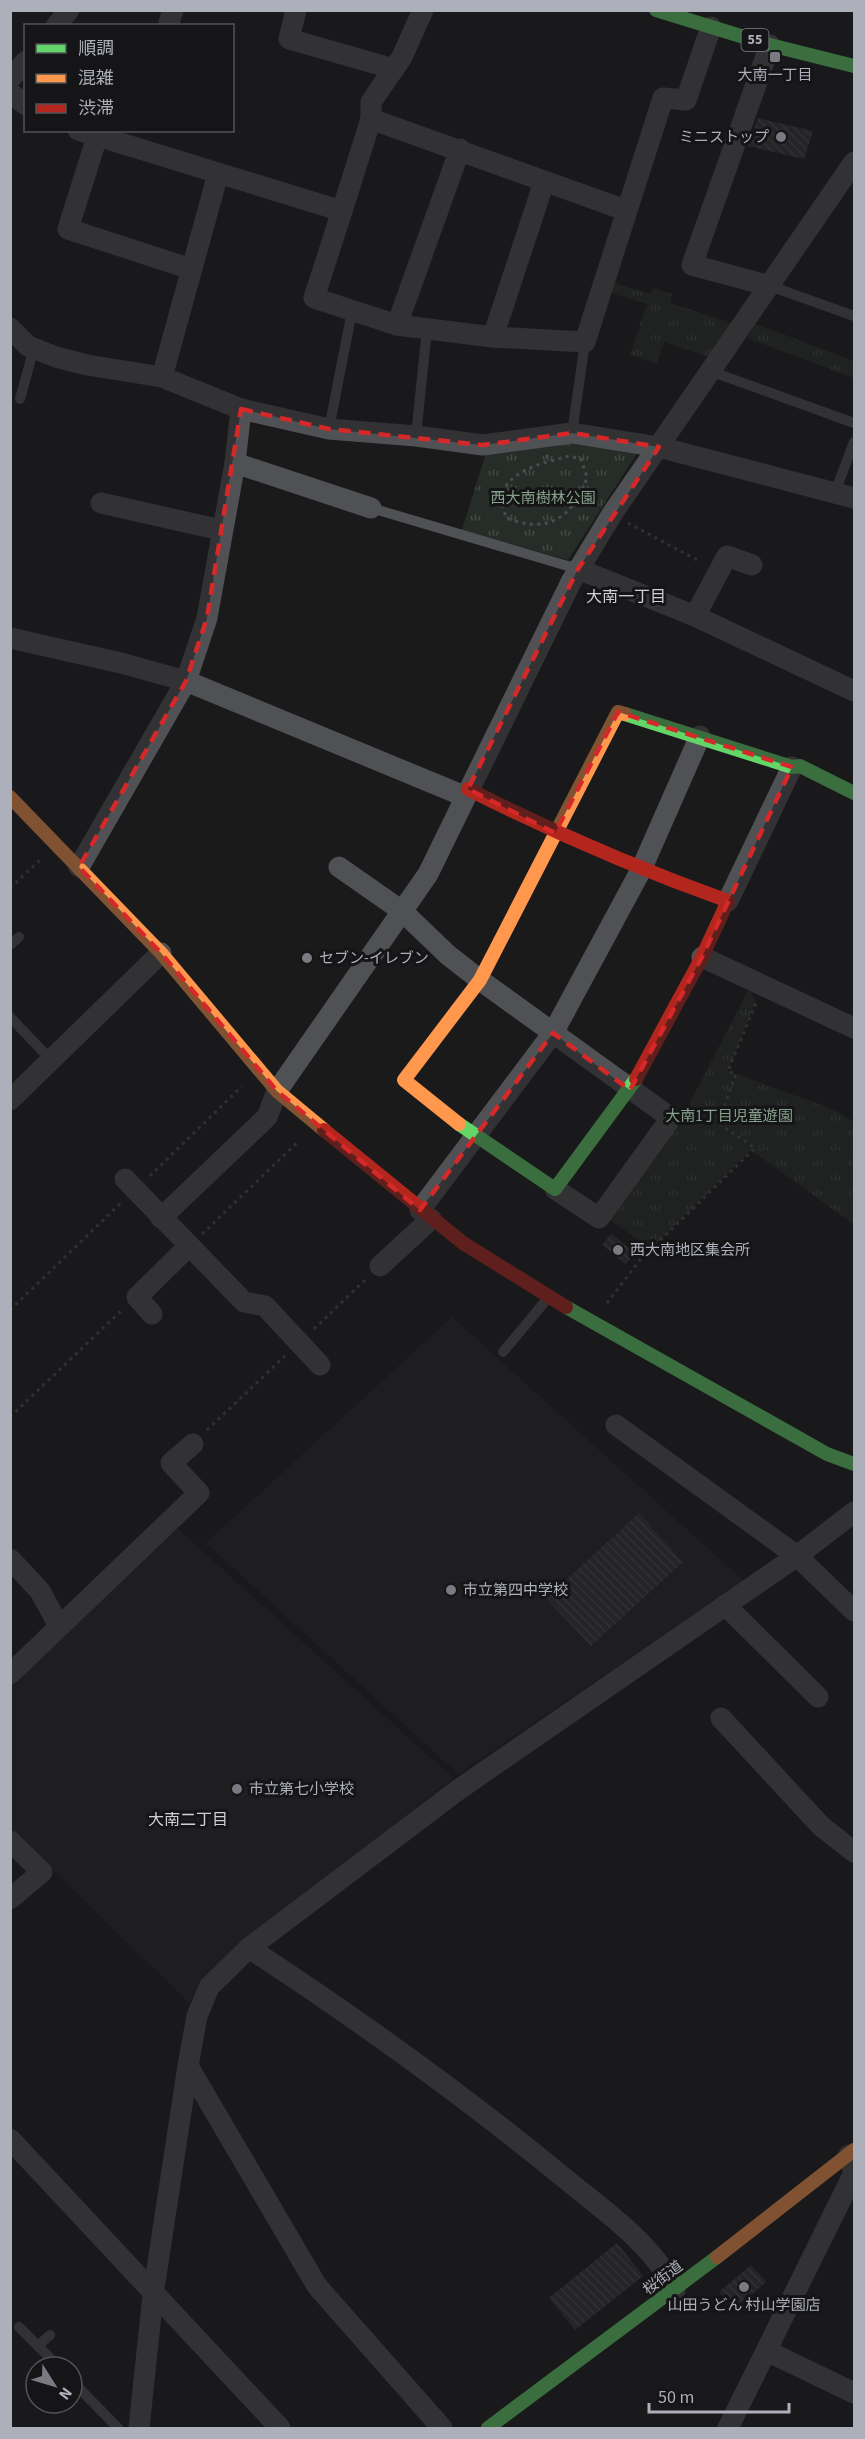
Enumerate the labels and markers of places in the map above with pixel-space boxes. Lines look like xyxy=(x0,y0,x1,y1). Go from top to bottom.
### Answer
marker: 大南一丁目 xyxy=(768,50,782,64)
place label: 大南一丁目 xyxy=(737,65,813,86)
place label: ミニストップ xyxy=(679,127,769,148)
marker: ミニストップ xyxy=(774,130,788,144)
place label: セブン-イレブン xyxy=(319,948,429,969)
marker: セブン-イレブン xyxy=(300,951,314,965)
place label: 西大南地区集会所 xyxy=(630,1240,750,1261)
marker: 西大南地区集会所 xyxy=(611,1243,625,1257)
place label: 市立第四中学校 xyxy=(463,1580,568,1601)
marker: 市立第四中学校 xyxy=(444,1583,458,1597)
place label: 市立第七小学校 xyxy=(249,1779,354,1800)
marker: 市立第七小学校 xyxy=(230,1782,244,1796)
marker: 山田うどん 村山学園店 xyxy=(737,2280,751,2294)
place label: 山田うどん 村山学園店 xyxy=(667,2295,821,2316)

